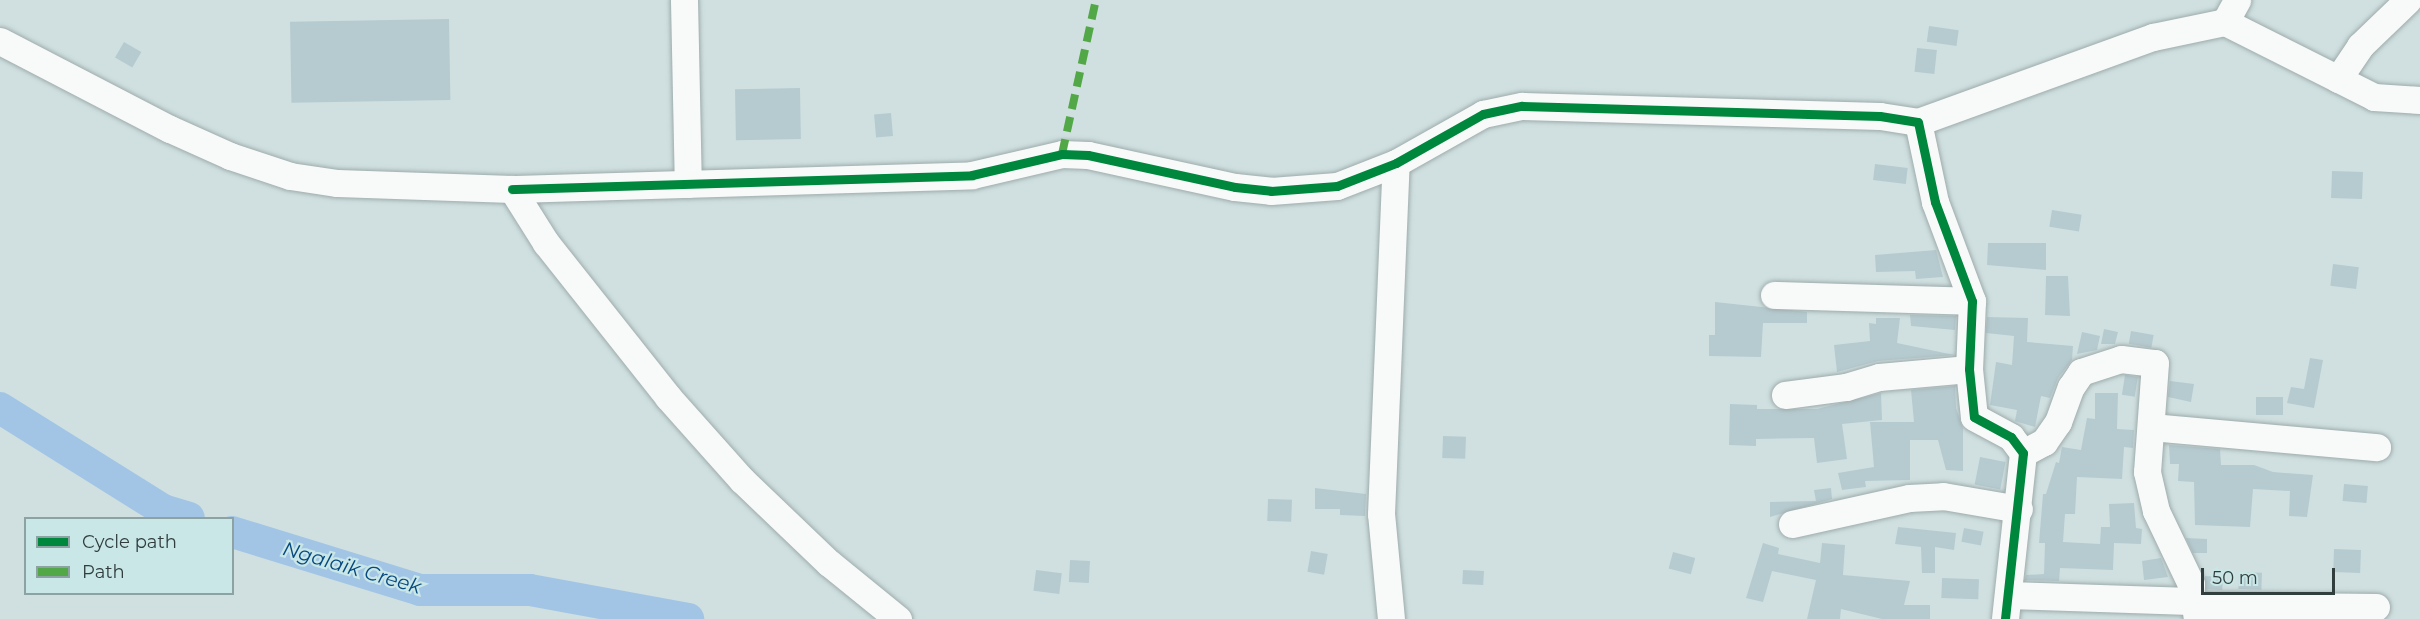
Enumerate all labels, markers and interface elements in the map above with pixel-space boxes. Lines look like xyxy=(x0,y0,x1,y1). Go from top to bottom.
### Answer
legend xyxy=(24,517,234,595)
text: Cycle path xyxy=(82,531,177,553)
water label: Ngalaik Creek xyxy=(280,537,424,599)
scale bar xyxy=(2204,556,2338,594)
text: Path xyxy=(82,561,125,583)
text: 50 m xyxy=(2212,567,2258,589)

